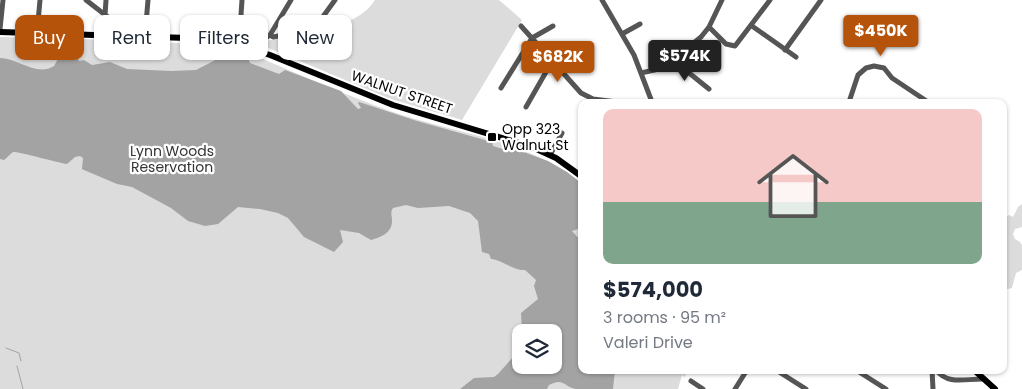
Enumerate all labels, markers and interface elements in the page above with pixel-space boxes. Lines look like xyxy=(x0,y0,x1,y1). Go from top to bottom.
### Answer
chip: Buy xyxy=(15,15,84,60)
chip: Rent xyxy=(94,15,170,60)
chip: Filters xyxy=(180,15,268,60)
chip: New xyxy=(278,15,352,60)
pin: $450K xyxy=(846,15,916,57)
text: $450K xyxy=(854,19,908,42)
pin: $574K xyxy=(650,39,720,82)
pin: $682K xyxy=(523,41,593,83)
text: $574K xyxy=(659,44,711,67)
text: $682K xyxy=(532,45,584,68)
street label: WALNUT STREET xyxy=(349,65,456,119)
place label: Opp 323 Walnut St xyxy=(502,119,569,155)
marker: Opp 323 Walnut St xyxy=(486,131,498,143)
park label: Lynn Woods Reservation xyxy=(130,141,214,177)
icon: home xyxy=(748,141,838,231)
text: $574,000 xyxy=(603,275,703,304)
text: 3 rooms · 95 m² xyxy=(603,306,726,329)
map controls xyxy=(512,324,562,374)
button: layers xyxy=(512,324,562,374)
text: Valeri Drive xyxy=(603,331,693,354)

